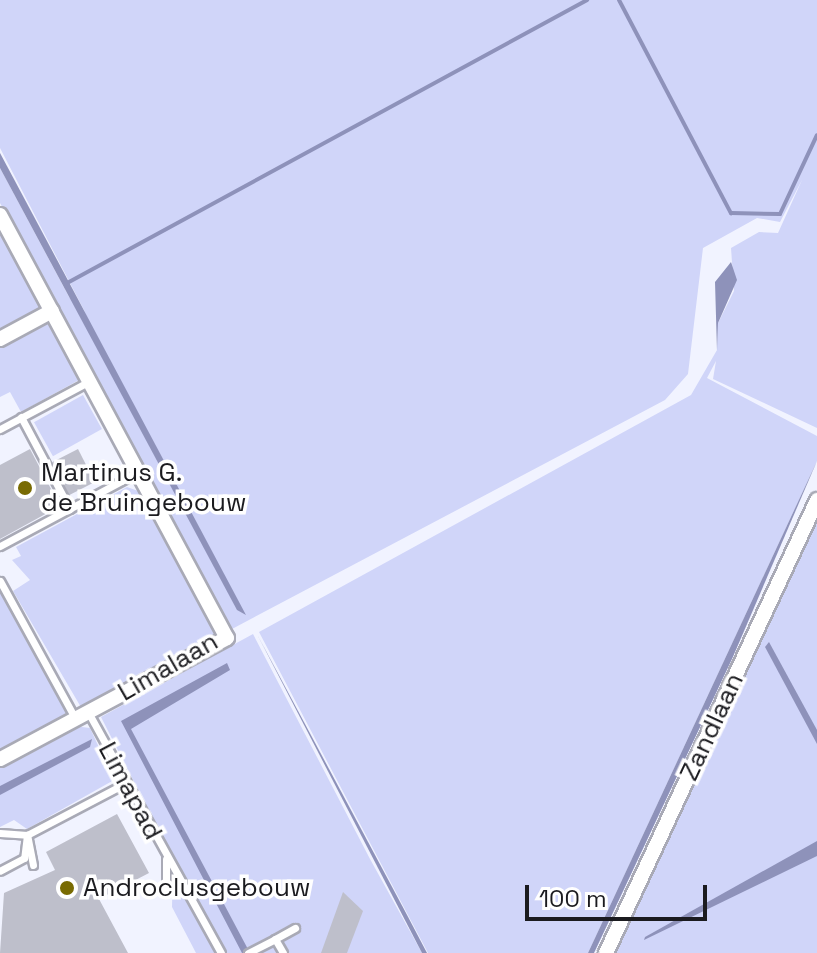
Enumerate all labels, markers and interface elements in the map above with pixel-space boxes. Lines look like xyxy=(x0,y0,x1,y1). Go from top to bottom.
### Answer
place label: Martinus G. de Bruingebouw xyxy=(41,457,247,518)
marker: Martinus G. de Bruingebouw xyxy=(16,479,34,497)
street label: Limalaan xyxy=(113,626,223,708)
street label: Zandlaan xyxy=(674,668,750,786)
street label: Limapad xyxy=(91,737,169,845)
scale bar xyxy=(529,869,711,919)
place label: Androclusgebouw xyxy=(83,872,311,904)
marker: Androclusgebouw xyxy=(58,879,76,897)
text: 100 m xyxy=(539,883,607,914)

